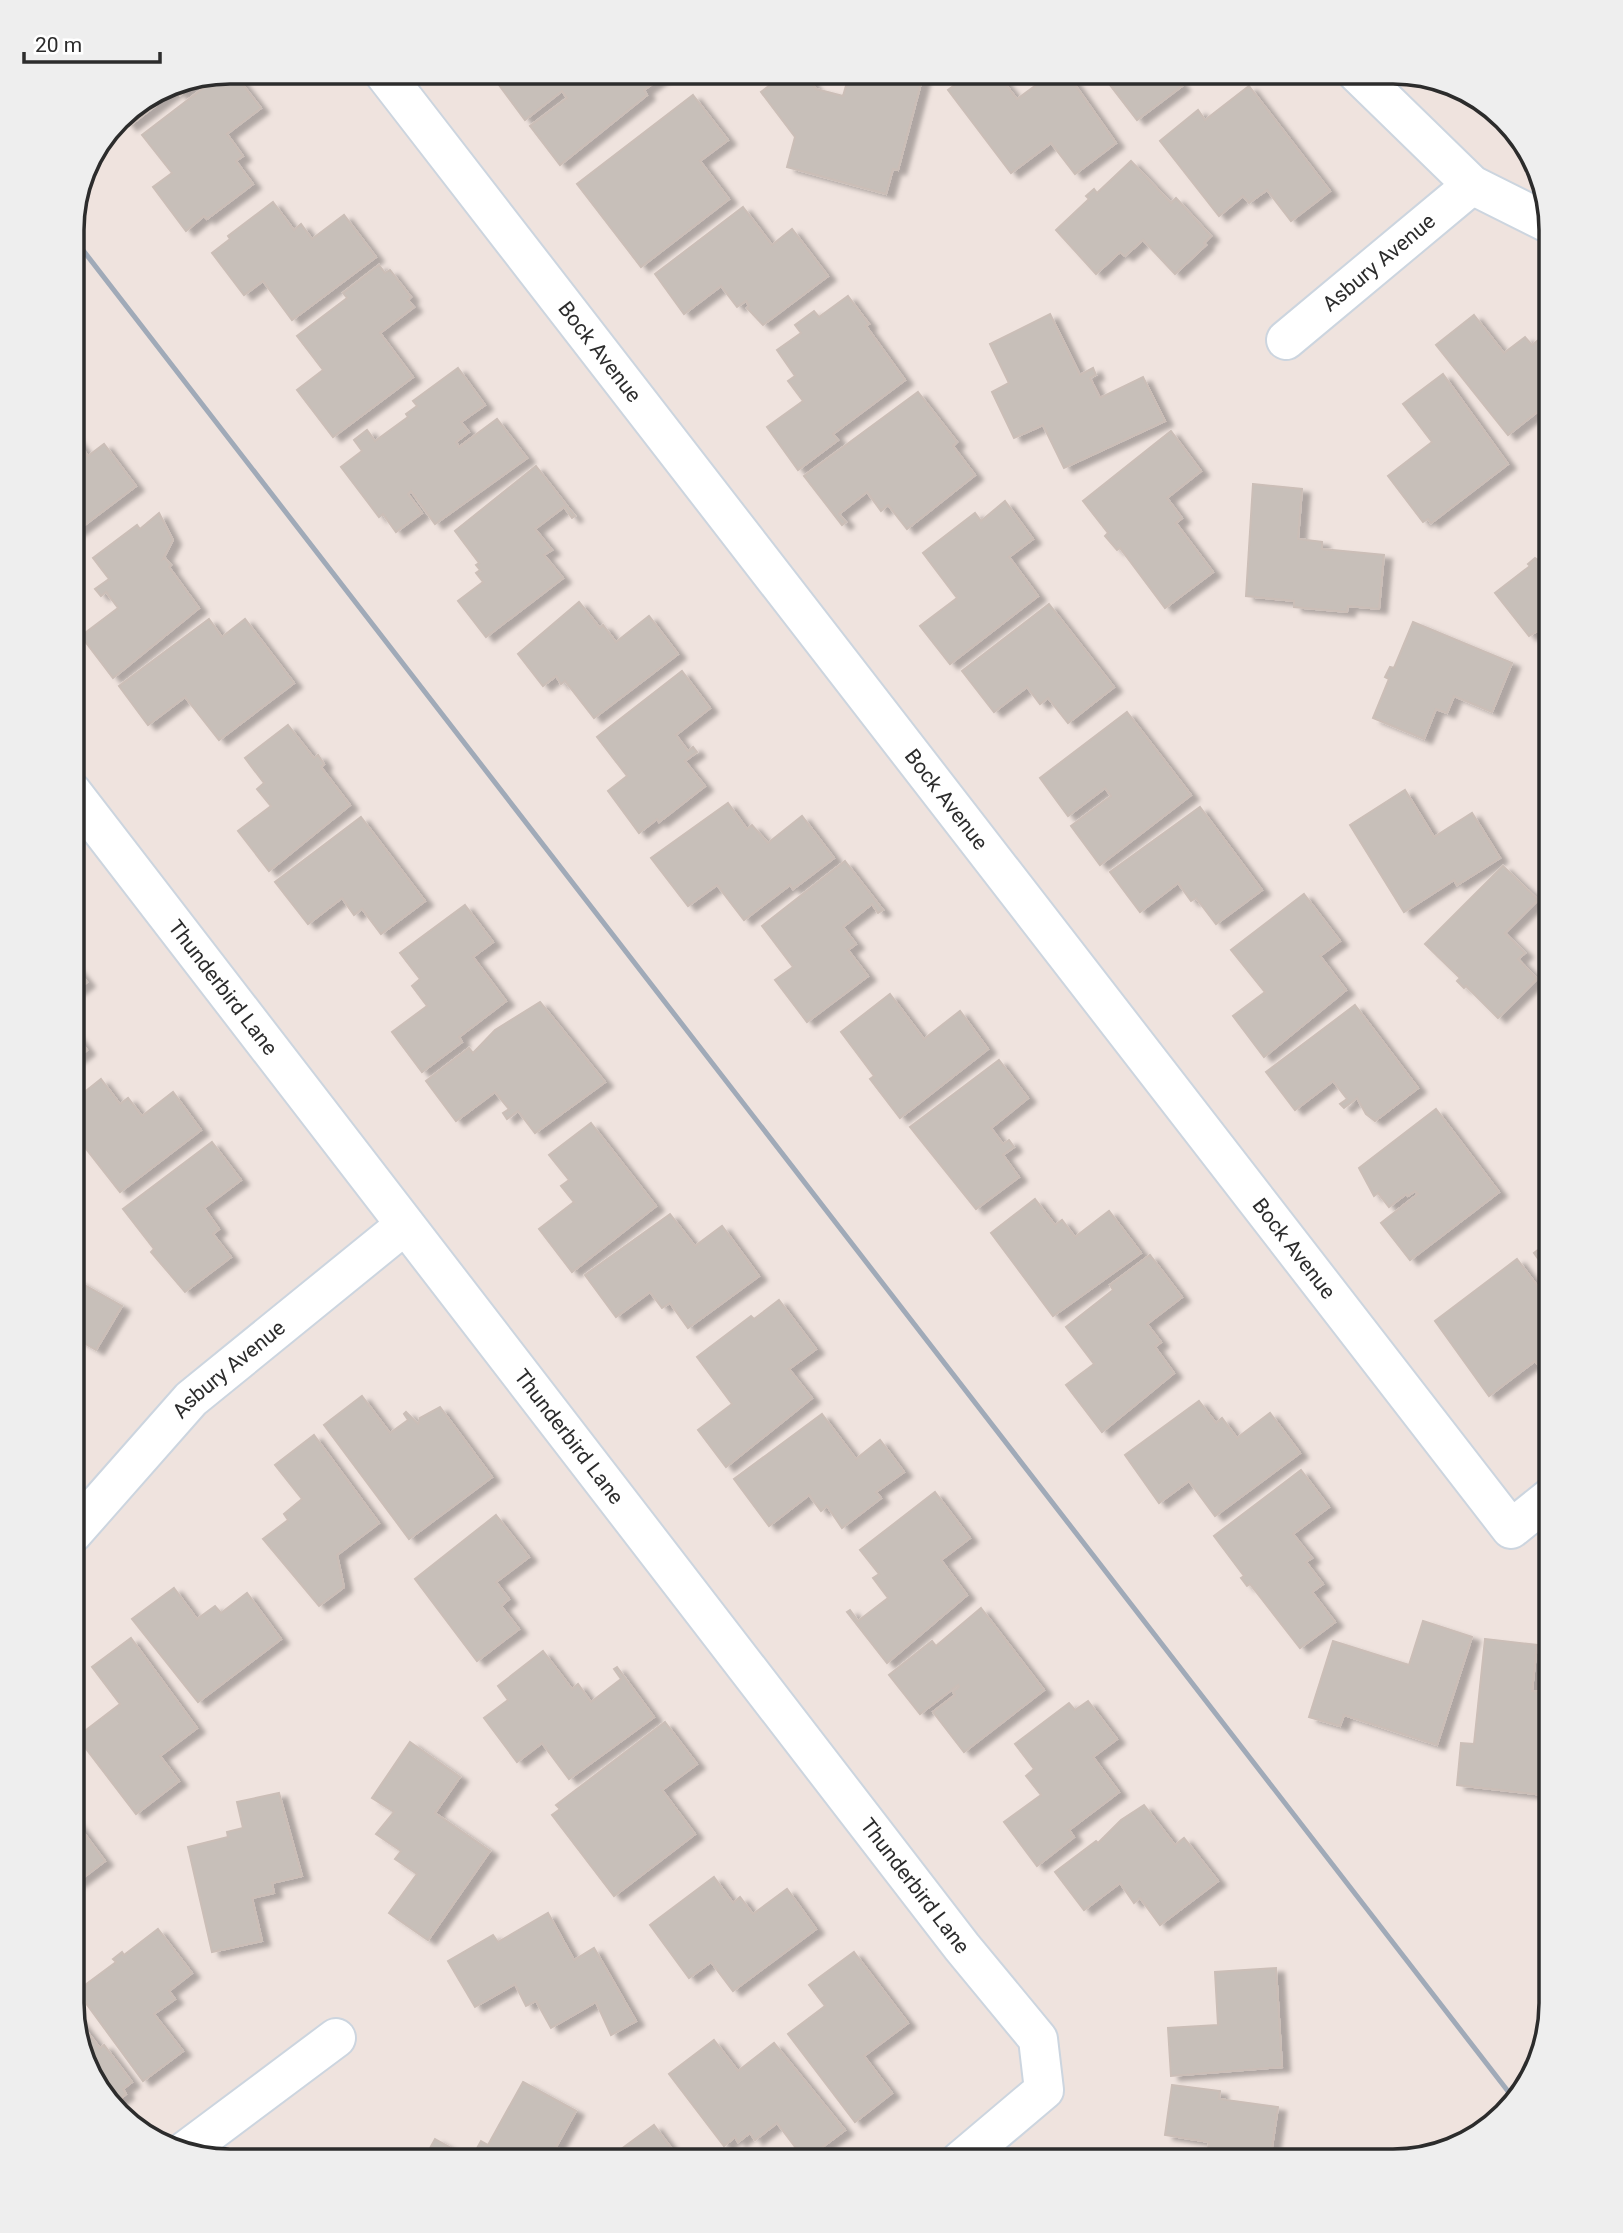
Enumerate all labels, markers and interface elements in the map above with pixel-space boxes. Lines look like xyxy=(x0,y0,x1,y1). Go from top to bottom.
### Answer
scale bar xyxy=(24,21,161,65)
text: 20 m xyxy=(35,33,82,57)
street label: Asbury Avenue xyxy=(1318,209,1440,316)
street label: Bock Avenue xyxy=(553,297,646,407)
street label: Bock Avenue xyxy=(900,744,993,855)
street label: Thunderbird Lane xyxy=(163,915,282,1060)
street label: Bock Avenue xyxy=(1247,1194,1340,1304)
street label: Asbury Avenue xyxy=(168,1316,290,1423)
street label: Thunderbird Lane xyxy=(509,1365,628,1509)
street label: Thunderbird Lane xyxy=(855,1814,974,1958)

